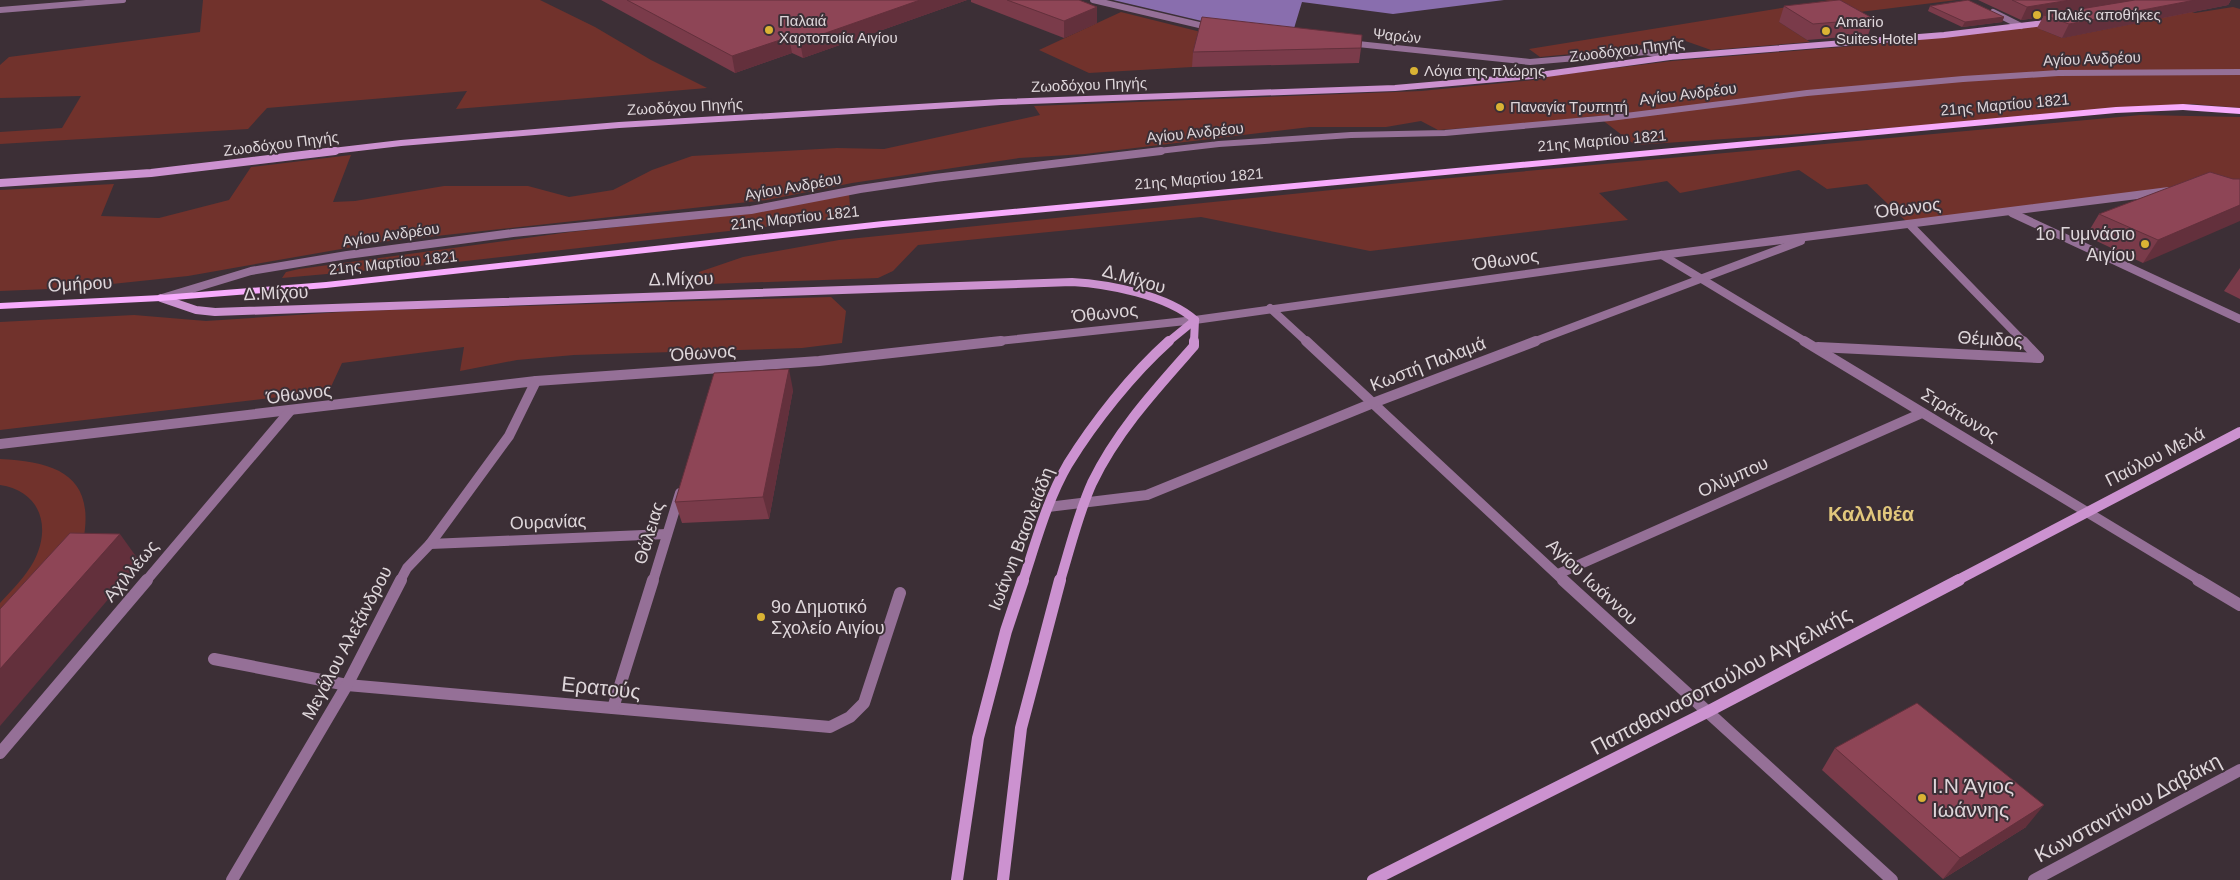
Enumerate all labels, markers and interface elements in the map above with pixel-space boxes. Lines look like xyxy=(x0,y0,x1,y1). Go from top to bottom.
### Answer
place label: Παλιές αποθήκες xyxy=(2047,6,2161,23)
marker: Παλιές αποθήκες xyxy=(2031,9,2043,21)
place label: Παλαιά Χαρτοποιία Αιγίου xyxy=(779,12,898,46)
place label: Amario Suites Hotel xyxy=(1836,13,1917,47)
marker: Παλαιά Χαρτοποιία Αιγίου xyxy=(763,24,775,36)
street label: Ψαρών xyxy=(1372,25,1422,46)
marker: Amario Suites Hotel xyxy=(1820,25,1832,37)
street label: Ζωοδόχου Πηγής xyxy=(1568,34,1686,65)
street label: Αγίου Ανδρέου xyxy=(2043,48,2141,69)
place label: Λόγια της πλώρης xyxy=(1424,62,1545,79)
marker: Λόγια της πλώρης xyxy=(1408,65,1420,77)
street label: Ζωοδόχου Πηγής xyxy=(1031,74,1147,95)
street label: Αγίου Ανδρέου xyxy=(1638,79,1738,108)
street label: 21ης Μαρτίου 1821 xyxy=(1940,90,2070,119)
street label: Ζωοδόχου Πηγής xyxy=(627,95,743,118)
place label: Παναγία Τρυπητή xyxy=(1510,98,1628,115)
marker: Παναγία Τρυπητή xyxy=(1494,101,1506,113)
street label: Αγίου Ανδρέου xyxy=(1145,119,1244,146)
street label: 21ης Μαρτίου 1821 xyxy=(1537,126,1667,155)
street label: Ζωοδόχου Πηγής xyxy=(222,128,340,159)
street label: 21ης Μαρτίου 1821 xyxy=(1134,164,1264,193)
street label: Αγίου Ανδρέου xyxy=(743,170,843,203)
street label: Όθωνος xyxy=(1873,194,1942,222)
street label: 21ης Μαρτίου 1821 xyxy=(730,202,860,233)
street label: Αγίου Ανδρέου xyxy=(341,219,441,250)
place label: 1ο Γυμνάσιο Αιγίου xyxy=(2035,224,2135,265)
marker: 1ο Γυμνάσιο Αιγίου xyxy=(2139,238,2151,250)
street label: Όθωνος xyxy=(1471,245,1540,275)
street label: 21ης Μαρτίου 1821 xyxy=(328,247,458,278)
street label: Δ.Μίχου xyxy=(1100,260,1168,298)
street label: Δ.Μίχου xyxy=(648,268,714,290)
street label: Ομήρου xyxy=(47,272,113,296)
street label: Δ.Μίχου xyxy=(243,282,309,304)
street label: Όθωνος xyxy=(1070,300,1139,326)
street label: Θέμιδος xyxy=(1957,327,2023,351)
street label: Κωστή Παλαμά xyxy=(1367,333,1489,395)
street label: Όθωνος xyxy=(669,341,737,365)
street label: Όθωνος xyxy=(264,380,333,408)
street label: Στράτωνος xyxy=(1918,384,2003,446)
street label: Παύλου Μελά xyxy=(2102,423,2208,491)
street label: Ολύμπου xyxy=(1695,453,1771,501)
street label: Ιωάννη Βασιλειάδη xyxy=(985,465,1057,613)
street label: Θάλειας xyxy=(630,499,668,567)
district label: Καλλιθέα xyxy=(1828,503,1915,525)
street label: Ουρανίας xyxy=(509,511,587,533)
street label: Αγίου Ιωάννου xyxy=(1542,535,1642,629)
street label: Αχιλλέως xyxy=(100,536,163,606)
street label: Μεγάλου Αλεξάνδρου xyxy=(298,563,396,723)
place label: 9ο Δημοτικό Σχολείο Αιγίου xyxy=(771,597,885,638)
street label: Παπαθανασοπούλου Αγγελικής xyxy=(1587,602,1855,759)
marker: 9ο Δημοτικό Σχολείο Αιγίου xyxy=(755,611,767,623)
street label: Ερατούς xyxy=(560,672,642,703)
street label: Κωνσταντίνου Δαβάκη xyxy=(2030,749,2225,867)
place label: Ι.Ν Άγιος Ιωάννης xyxy=(1932,774,2014,821)
marker: Ι.Ν Άγιος Ιωάννης xyxy=(1916,792,1928,804)

